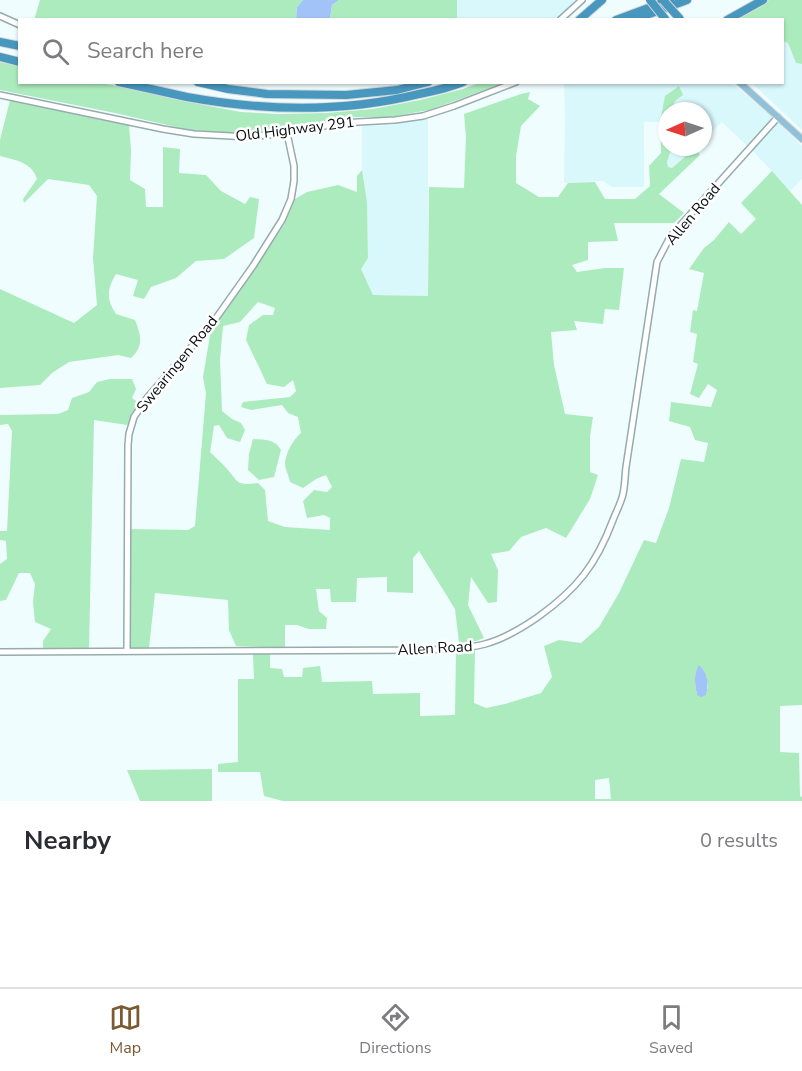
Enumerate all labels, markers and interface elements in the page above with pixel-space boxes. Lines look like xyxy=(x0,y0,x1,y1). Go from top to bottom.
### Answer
search box xyxy=(18,18,784,84)
icon: search xyxy=(39,35,72,68)
text: Search here xyxy=(87,36,204,66)
north arrow xyxy=(658,102,712,156)
street label: Old Highway 291 xyxy=(234,112,356,146)
street label: Allen Road xyxy=(661,179,725,249)
street label: Swearingen Road xyxy=(132,311,222,417)
street label: Allen Road xyxy=(397,636,473,660)
text: Nearby xyxy=(24,823,111,858)
text: 0 results xyxy=(700,827,778,854)
tab: Map xyxy=(109,1001,142,1059)
tab: Directions xyxy=(359,1001,431,1059)
tab: Saved xyxy=(649,1001,693,1059)

